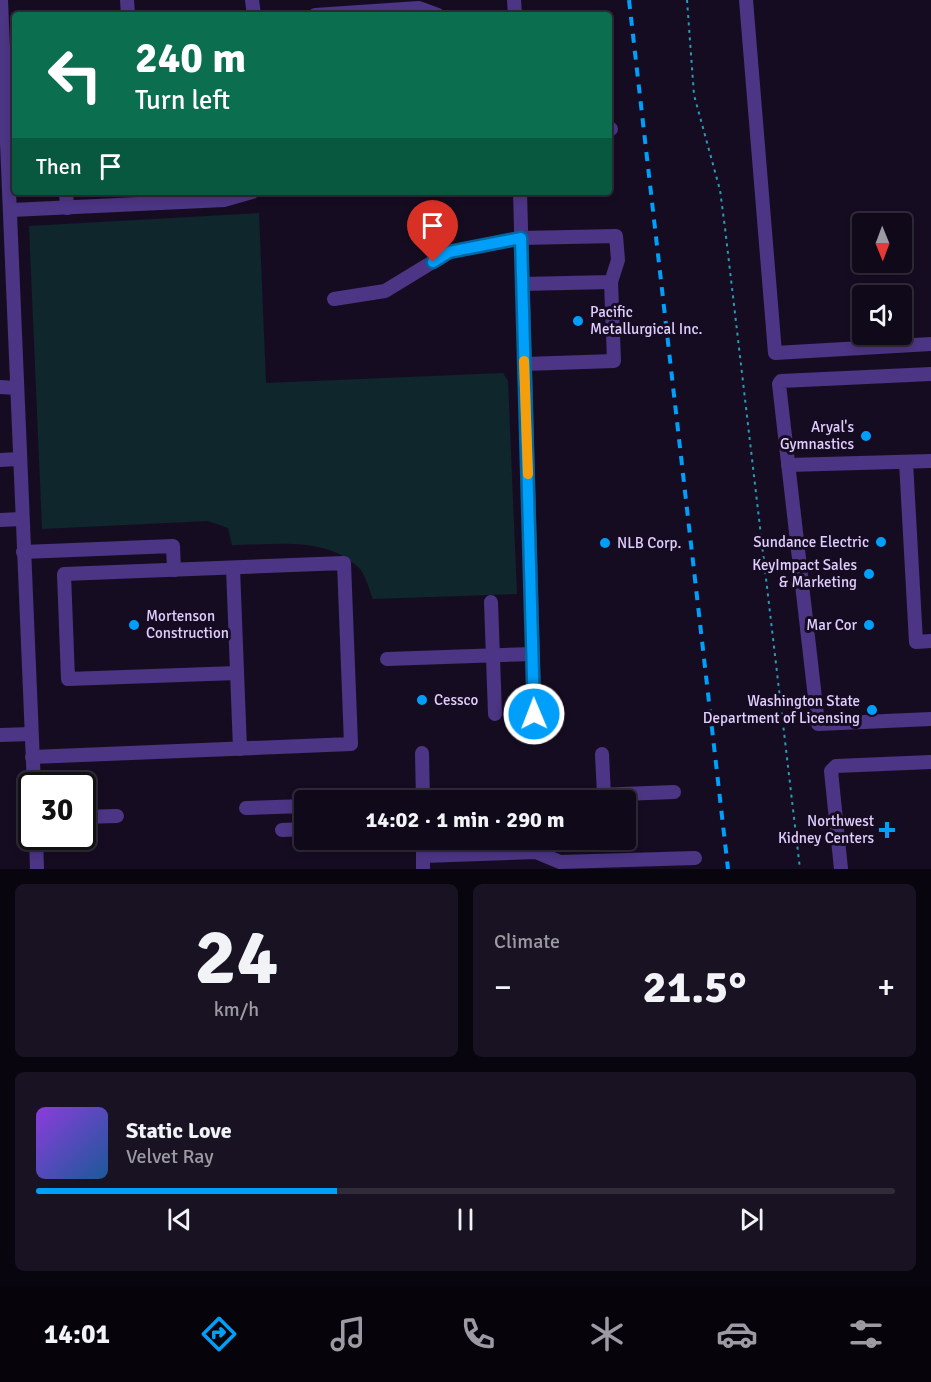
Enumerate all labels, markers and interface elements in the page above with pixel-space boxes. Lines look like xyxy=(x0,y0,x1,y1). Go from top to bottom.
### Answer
text: 240 m xyxy=(135,33,246,84)
icon: left xyxy=(36,36,114,114)
text: Turn left xyxy=(135,84,230,117)
icon: arrive xyxy=(94,150,127,183)
text: Then xyxy=(36,153,82,180)
pin xyxy=(407,200,458,262)
icon: arrive xyxy=(416,209,449,242)
north arrow xyxy=(852,213,912,273)
map controls xyxy=(852,213,912,345)
button: sound xyxy=(852,285,912,345)
place label: Pacific Metallurgical Inc. xyxy=(590,303,703,338)
marker: Pacific Metallurgical Inc. xyxy=(571,314,585,328)
place label: Aryal's Gymnastics xyxy=(780,418,854,453)
marker: Aryal's Gymnastics xyxy=(859,429,873,443)
place label: Sundance Electric xyxy=(753,533,869,551)
place label: NLB Corp. xyxy=(617,534,681,552)
marker: Sundance Electric xyxy=(874,535,888,549)
marker: NLB Corp. xyxy=(598,536,612,550)
place label: KeyImpact Sales & Marketing xyxy=(752,556,857,591)
marker: KeyImpact Sales & Marketing xyxy=(862,567,876,581)
place label: Mortenson Construction xyxy=(146,607,229,642)
place label: Mar Cor xyxy=(806,616,857,634)
marker: Mortenson Construction xyxy=(127,618,141,632)
marker: Mar Cor xyxy=(862,618,876,632)
position arrow xyxy=(502,682,566,746)
place label: Cessco xyxy=(434,691,479,709)
place label: Washington State Department of Licensing xyxy=(703,692,860,727)
marker: Cessco xyxy=(415,693,429,707)
marker: Washington State Department of Licensing xyxy=(865,703,879,717)
speed limit sign: 30 xyxy=(18,772,96,850)
text: 14:02 · 1 min · 290 m xyxy=(365,806,565,833)
place label: Northwest Kidney Centers xyxy=(778,812,874,847)
marker: Northwest Kidney Centers xyxy=(878,821,896,839)
text: 24 xyxy=(194,910,279,1006)
text: Climate xyxy=(494,929,560,954)
text: 21.5° xyxy=(643,960,746,1015)
text: − xyxy=(494,967,512,1008)
text: + xyxy=(877,967,895,1008)
text: km/h xyxy=(214,997,259,1022)
text: Static Love xyxy=(126,1117,232,1144)
text: Velvet Ray xyxy=(126,1144,214,1169)
icon: previous xyxy=(163,1203,196,1236)
icon: pause xyxy=(449,1203,482,1236)
icon: next xyxy=(735,1203,768,1236)
icon: directions xyxy=(198,1313,240,1355)
icon: music xyxy=(327,1313,369,1355)
icon: phone xyxy=(457,1313,499,1355)
icon: climate xyxy=(586,1313,628,1355)
icon: car xyxy=(716,1313,758,1355)
icon: filters xyxy=(845,1313,887,1355)
text: 14:01 xyxy=(44,1318,110,1351)

